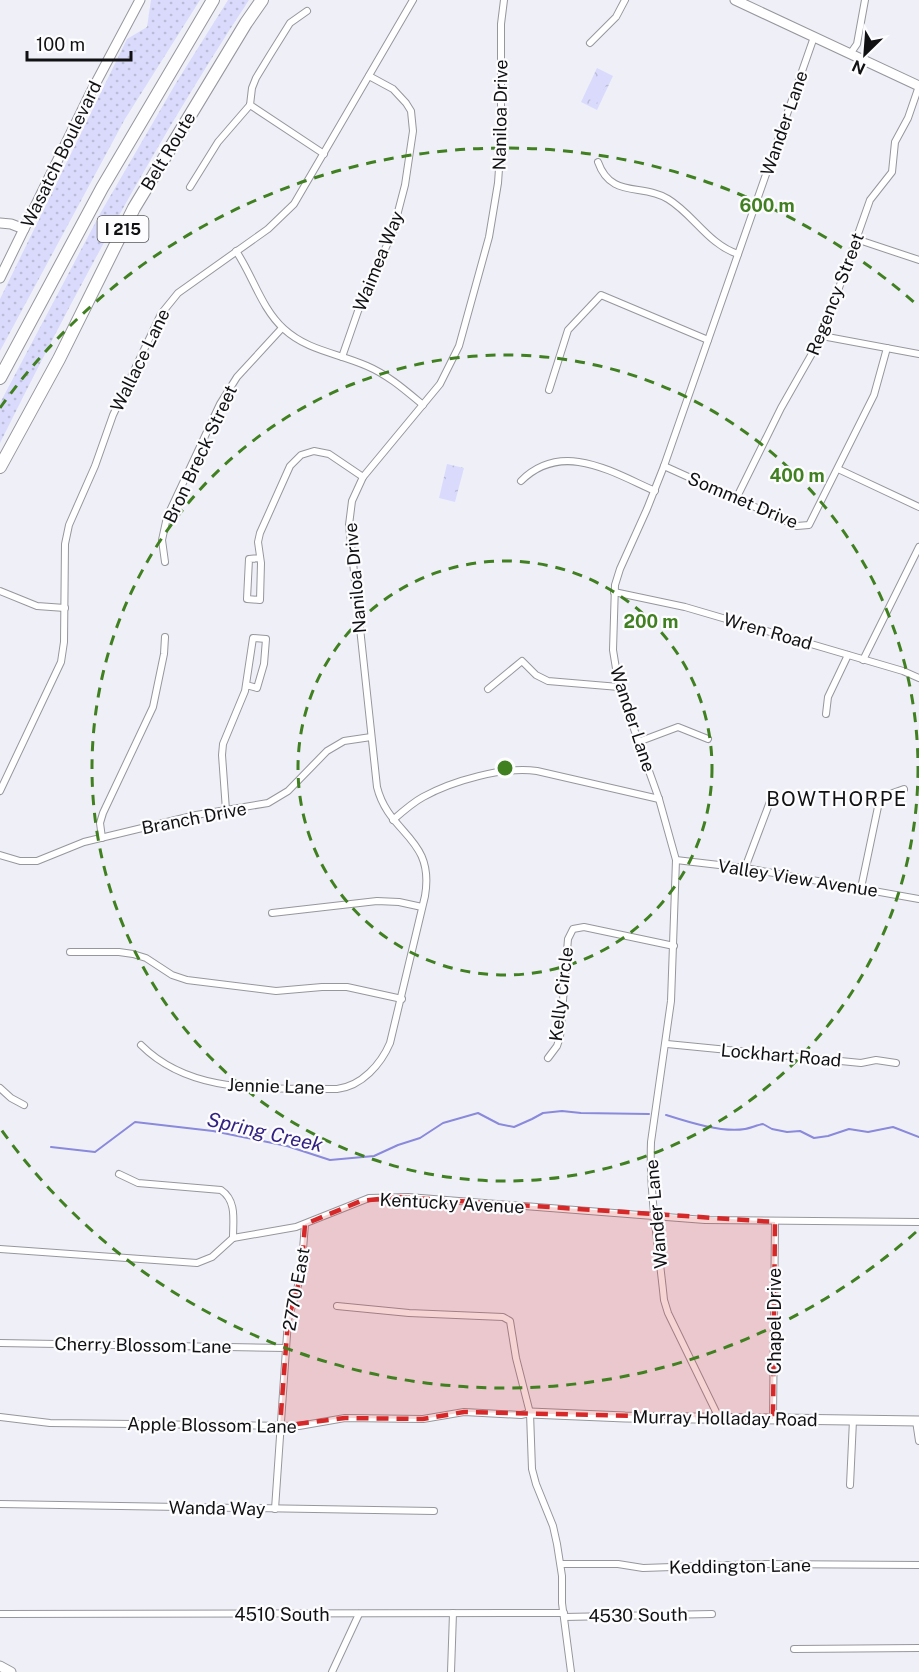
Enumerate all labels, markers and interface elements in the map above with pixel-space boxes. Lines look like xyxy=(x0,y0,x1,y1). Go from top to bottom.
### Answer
scale bar xyxy=(27,24,130,62)
north arrow xyxy=(835,24,895,84)
text: 100 m xyxy=(36,34,85,55)
text: N xyxy=(849,56,869,78)
street label: Naniloa Drive xyxy=(489,59,511,171)
street label: Wander Lane xyxy=(756,68,812,178)
street label: Wasatch Boulevard xyxy=(16,77,106,231)
street label: Belt Route xyxy=(136,108,200,194)
text: 600 m xyxy=(739,195,795,216)
street label: Waimea Way xyxy=(348,208,408,314)
road number: I 215 xyxy=(98,216,148,242)
street label: Regency Street xyxy=(802,230,868,358)
street label: Wallace Lane xyxy=(106,305,174,415)
street label: Bron Breck Street xyxy=(159,382,241,526)
text: 400 m xyxy=(769,465,825,486)
street label: Sommet Drive xyxy=(685,467,801,533)
street label: Naniloa Drive xyxy=(340,522,370,634)
street label: Wren Road xyxy=(721,608,815,654)
text: 200 m xyxy=(624,611,678,632)
street label: Wander Lane xyxy=(606,664,660,774)
centre of rings xyxy=(495,758,515,778)
district label: BOWTHORPE xyxy=(766,787,908,811)
street label: Branch Drive xyxy=(140,798,248,838)
street label: Valley View Avenue xyxy=(716,855,880,901)
street label: Kelly Circle xyxy=(545,946,577,1042)
street label: Lockhart Road xyxy=(720,1039,842,1071)
street label: Jennie Lane xyxy=(227,1074,325,1098)
water label: Spring Creek xyxy=(205,1107,326,1157)
street label: Wander Lane xyxy=(641,1158,671,1270)
street label: Kentucky Avenue xyxy=(379,1189,525,1217)
street label: 2770 East xyxy=(278,1246,314,1332)
street label: Chapel Drive xyxy=(764,1268,785,1374)
street label: Cherry Blossom Lane xyxy=(54,1333,232,1357)
street label: Murray Holladay Road xyxy=(632,1406,818,1430)
street label: Apple Blossom Lane xyxy=(127,1413,297,1437)
street label: Wanda Way xyxy=(168,1497,266,1519)
street label: Keddington Lane xyxy=(669,1554,811,1578)
street label: 4510 South xyxy=(234,1604,330,1625)
street label: 4530 South xyxy=(588,1604,688,1626)

